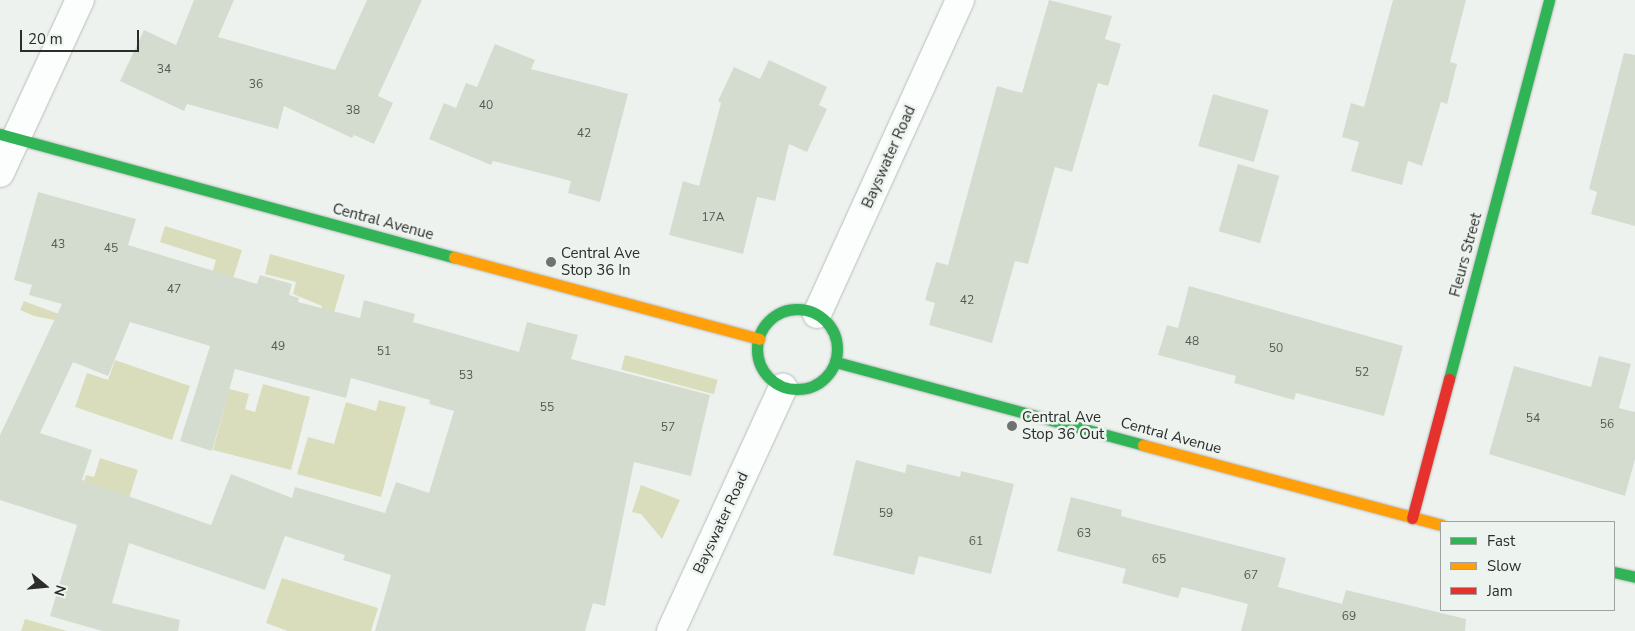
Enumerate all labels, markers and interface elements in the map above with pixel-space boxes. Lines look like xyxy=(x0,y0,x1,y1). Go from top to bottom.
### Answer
scale bar xyxy=(22,20,141,52)
text: 20 m xyxy=(28,29,63,49)
house number: 34 xyxy=(157,63,171,77)
house number: 36 xyxy=(249,78,263,92)
house number: 40 xyxy=(479,99,493,113)
street label: Bayswater Road xyxy=(858,103,920,211)
house number: 38 xyxy=(346,104,360,118)
house number: 42 xyxy=(577,127,591,141)
street label: Central Avenue xyxy=(330,200,436,244)
house number: 17A xyxy=(701,211,725,225)
street label: Fleurs Street xyxy=(1446,211,1486,299)
house number: 43 xyxy=(51,238,65,252)
house number: 45 xyxy=(104,242,118,256)
place label: Central Ave Stop 36 In xyxy=(561,244,640,279)
marker: Central Ave Stop 36 In xyxy=(545,256,557,268)
house number: 47 xyxy=(167,283,181,297)
house number: 42 xyxy=(960,294,974,308)
house number: 48 xyxy=(1185,335,1199,349)
house number: 49 xyxy=(271,340,285,354)
house number: 50 xyxy=(1269,342,1283,356)
house number: 51 xyxy=(377,345,391,359)
house number: 52 xyxy=(1355,366,1369,380)
house number: 53 xyxy=(459,369,473,383)
house number: 55 xyxy=(540,401,554,415)
place label: Central Ave Stop 36 Out xyxy=(1022,408,1104,443)
house number: 54 xyxy=(1526,412,1540,426)
street label: Central Avenue xyxy=(1118,414,1224,458)
house number: 56 xyxy=(1600,418,1614,432)
marker: Central Ave Stop 36 Out xyxy=(1006,420,1018,432)
house number: 57 xyxy=(661,421,675,435)
street label: Bayswater Road xyxy=(690,469,752,577)
house number: 59 xyxy=(879,507,893,521)
legend xyxy=(1440,521,1615,611)
house number: 63 xyxy=(1077,527,1091,541)
text: Fast xyxy=(1487,531,1515,551)
house number: 61 xyxy=(969,535,983,549)
house number: 65 xyxy=(1152,553,1166,567)
text: Slow xyxy=(1487,556,1521,576)
north arrow xyxy=(20,561,70,611)
house number: 67 xyxy=(1244,569,1258,583)
text: Jam xyxy=(1487,581,1513,601)
text: N xyxy=(49,583,70,598)
house number: 69 xyxy=(1342,610,1356,624)

